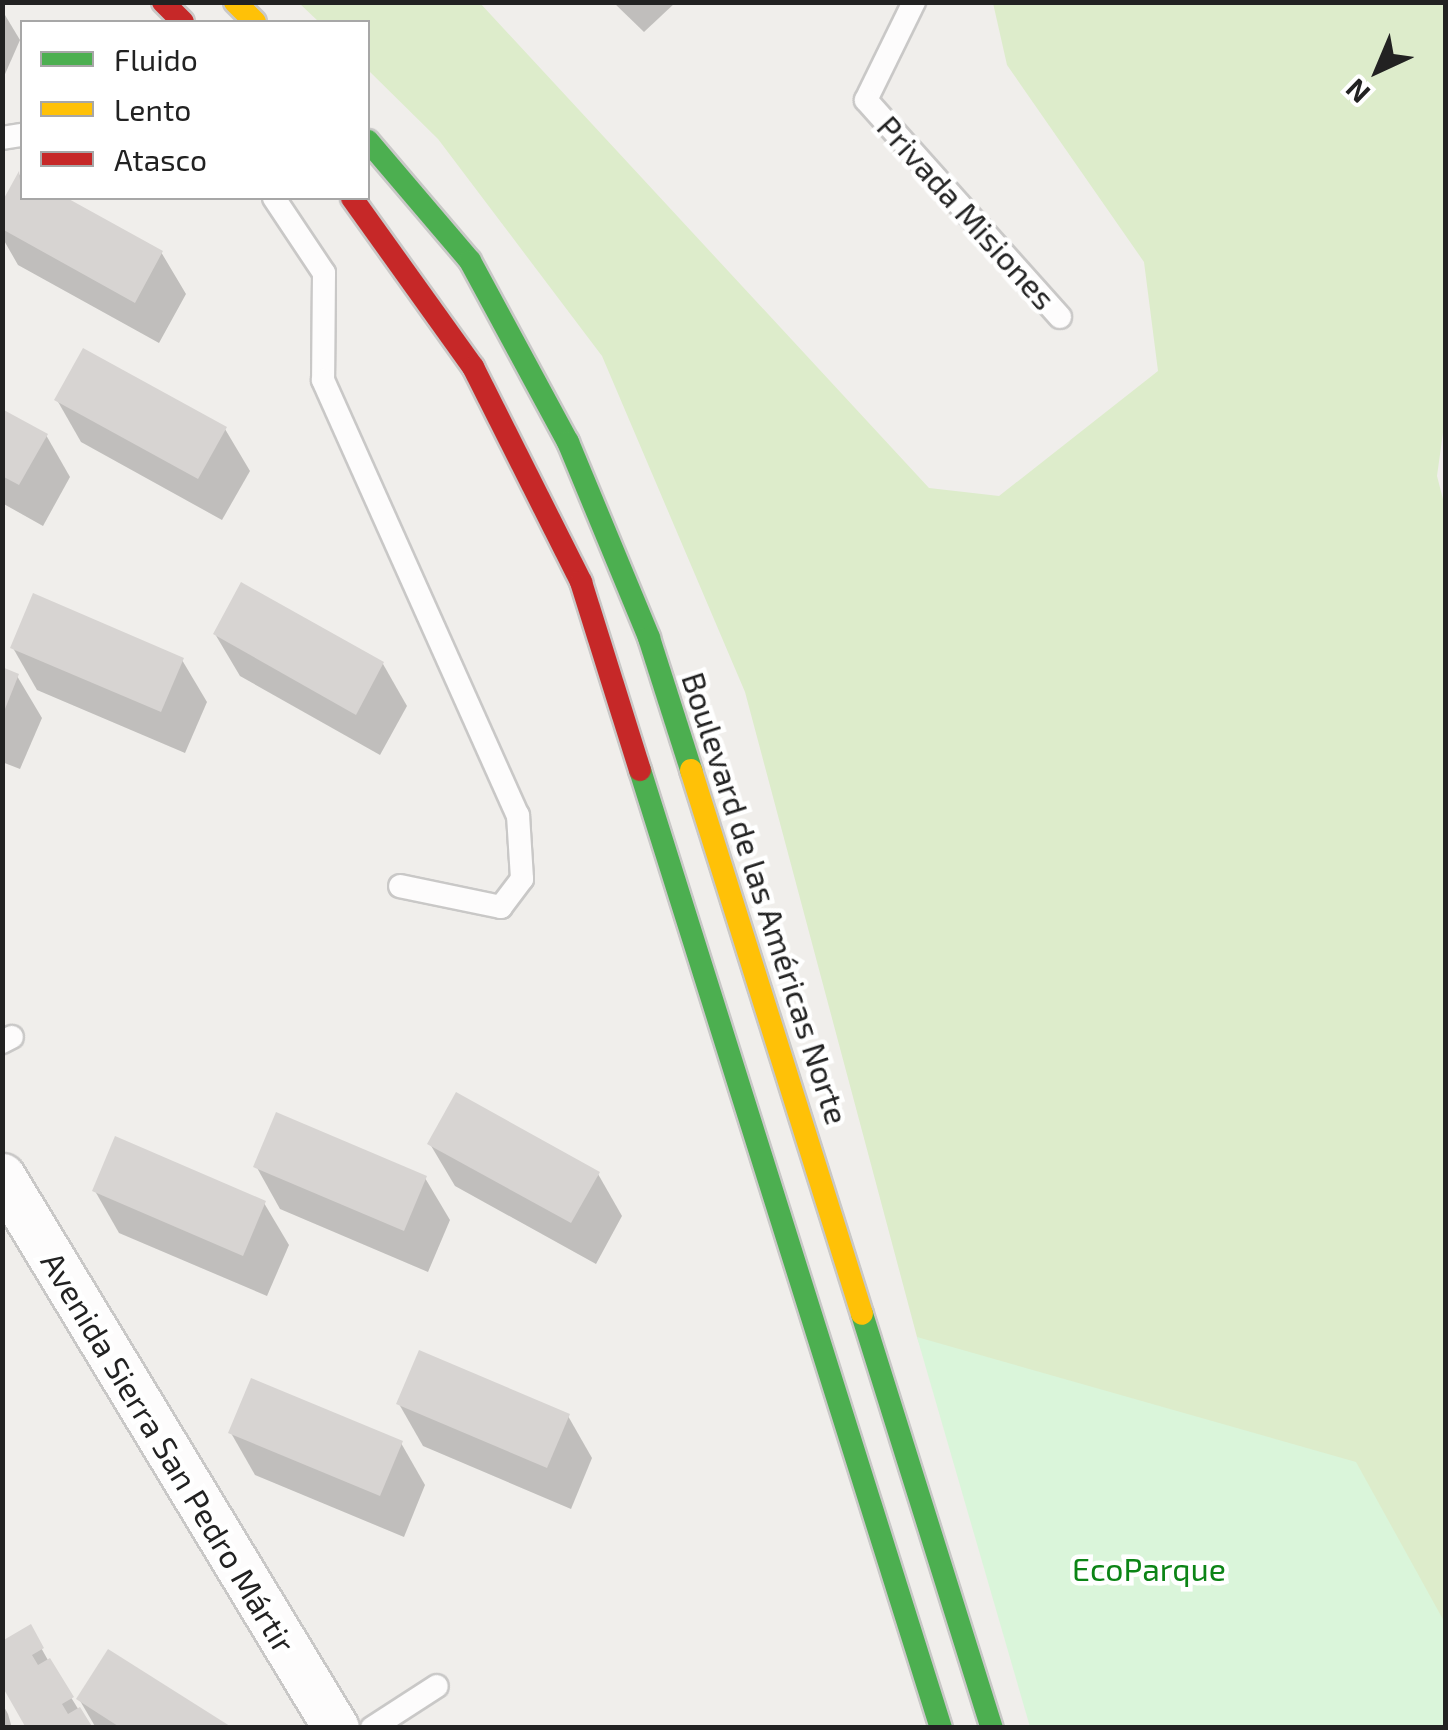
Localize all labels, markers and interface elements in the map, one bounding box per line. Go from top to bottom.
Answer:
legend [20,20,370,200]
north arrow [1328,20,1428,120]
text: Fluido [114,41,198,77]
text: N [1338,72,1376,111]
text: Lento [114,91,191,127]
street label: Privada Misiones [870,107,1064,317]
text: Atasco [114,141,207,177]
street label: Boulevard de las Américas Norte [675,667,857,1129]
street label: Avenida Sierra San Pedro Mártir [34,1245,304,1659]
park label: EcoParque [1072,1549,1226,1587]

